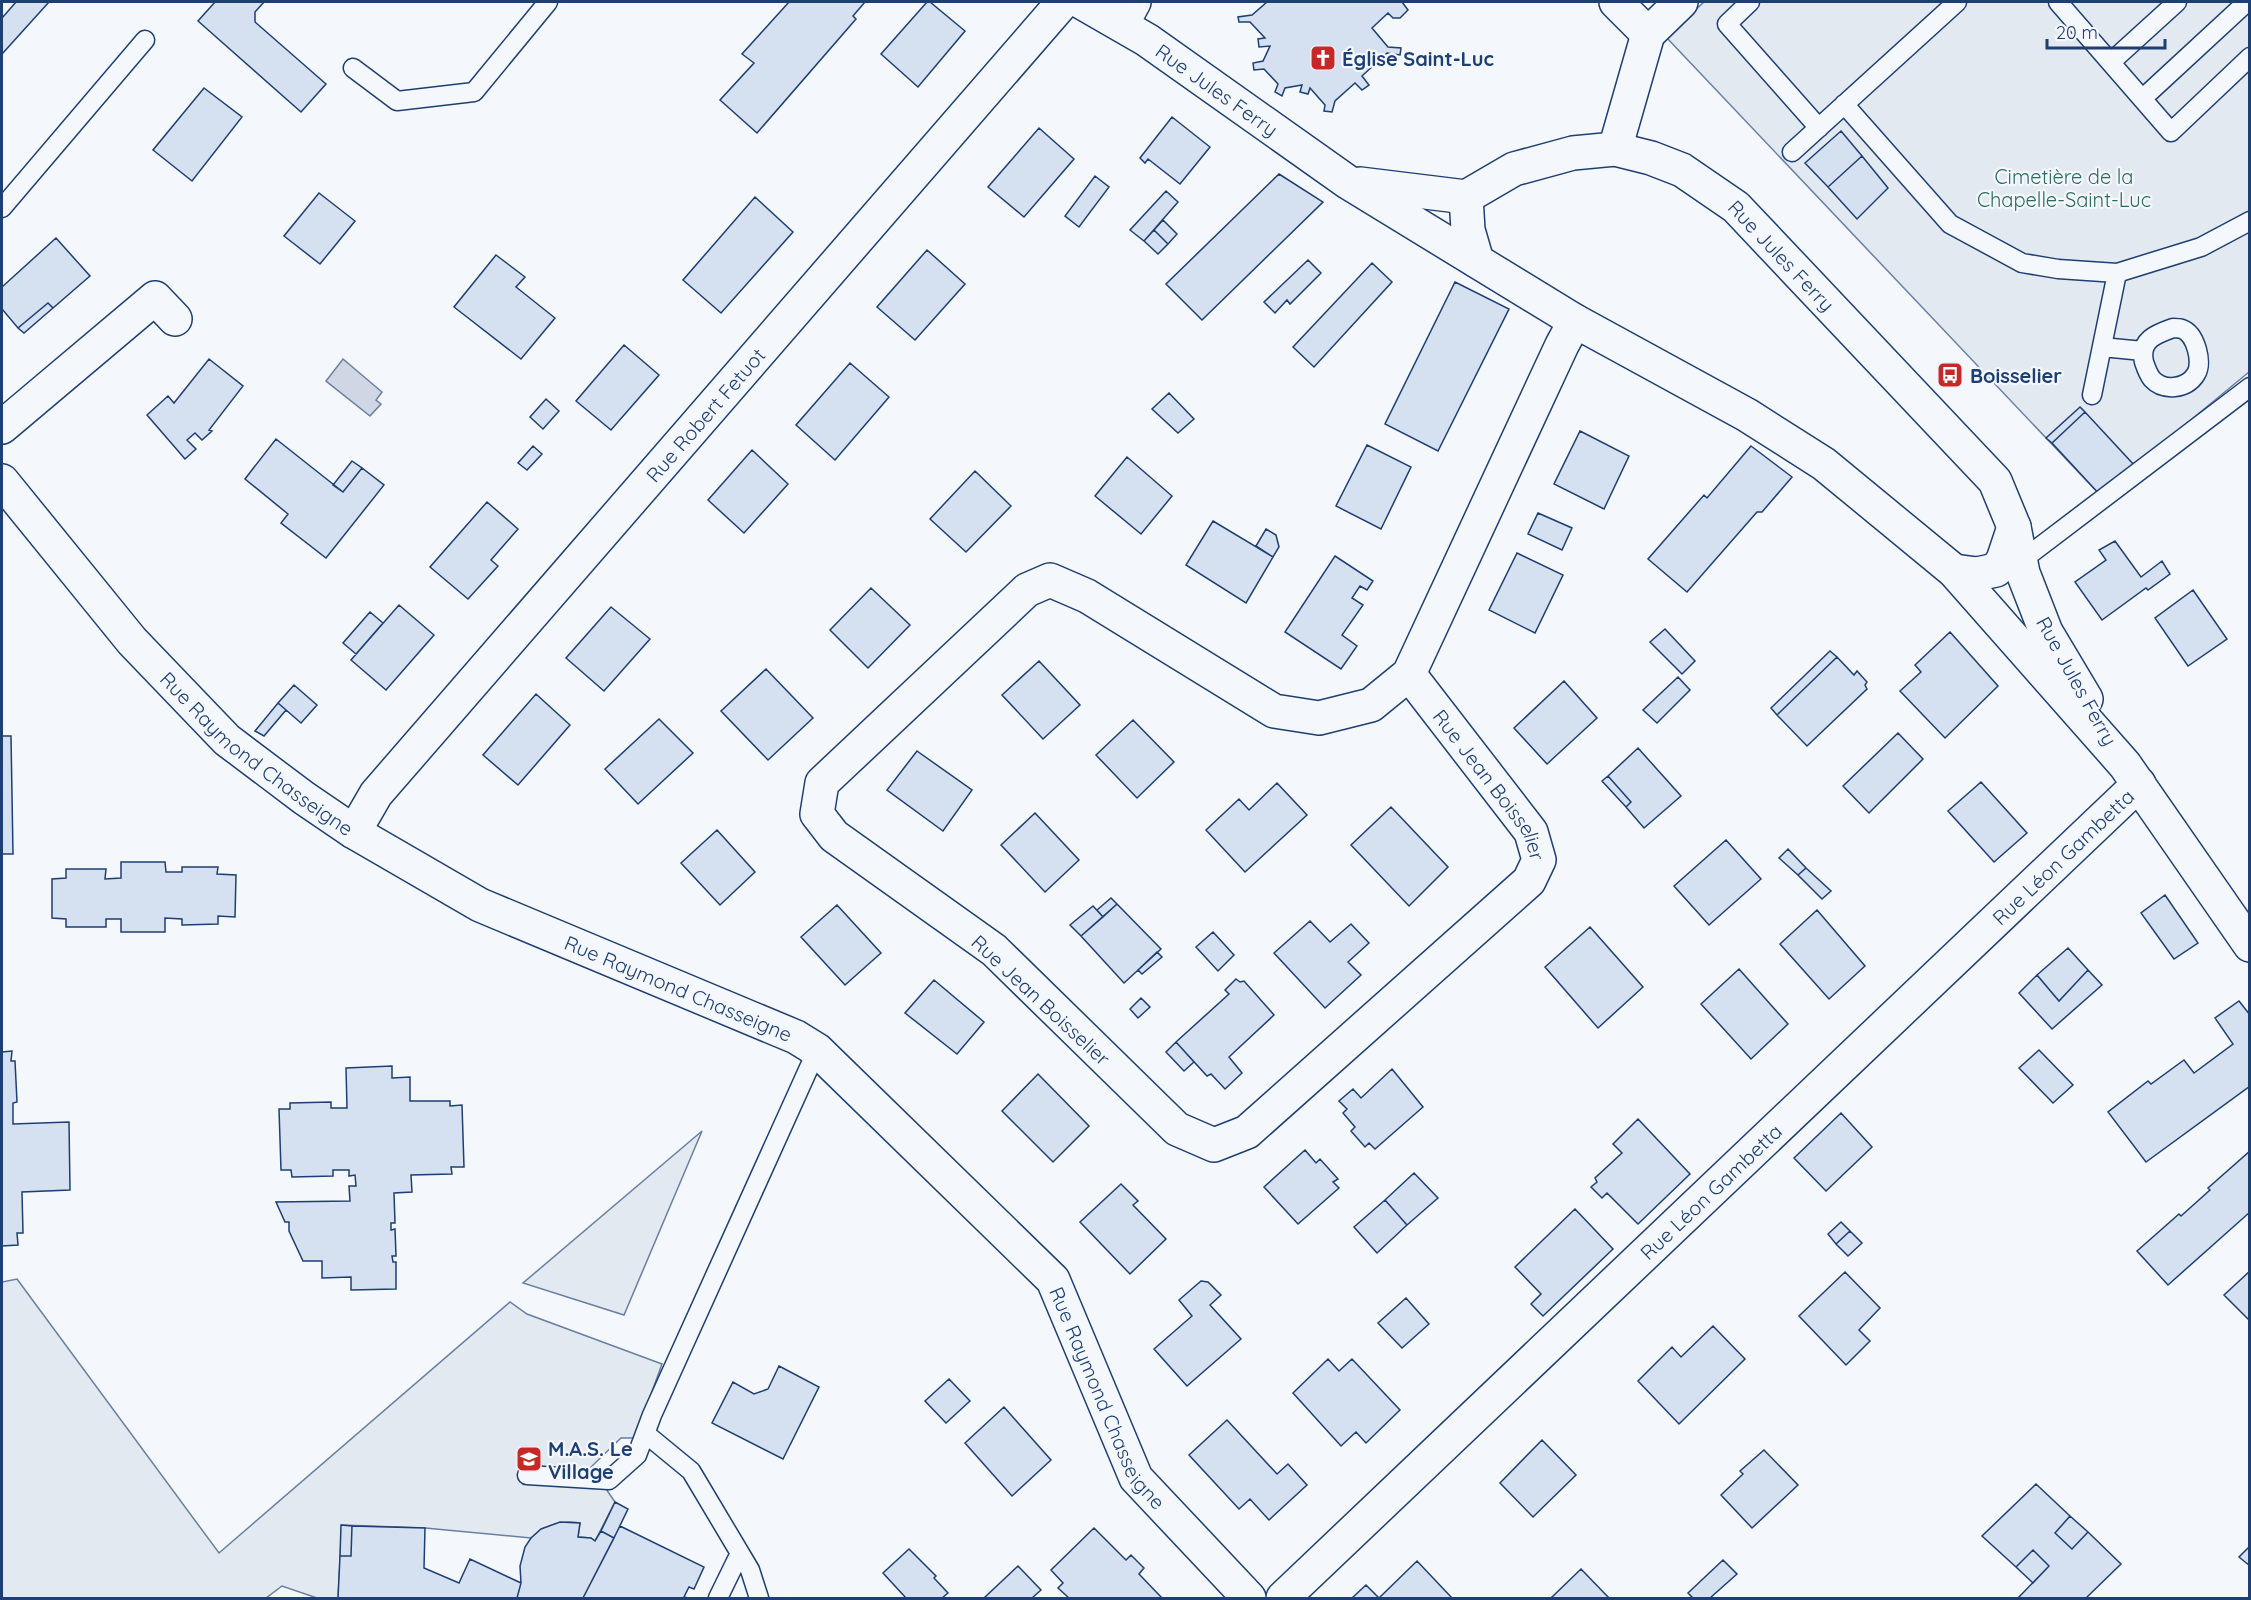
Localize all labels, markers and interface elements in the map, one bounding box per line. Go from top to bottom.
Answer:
scale bar [2047,12,2166,50]
text: 20 m [2056,21,2098,44]
street label: Rue Jules Ferry [1151,38,1283,141]
church icon: Église Saint-Luc [1308,43,1338,73]
place label: Église Saint-Luc [1342,46,1494,71]
park label: Cimetière de la Chapelle-Saint-Luc [1977,164,2151,212]
street label: Rue Jules Ferry [1723,194,1840,316]
street label: Rue Robert Fetuot [640,342,770,487]
bus stop icon: Boisselier [1935,360,1965,390]
place label: Boisselier [1970,363,2062,388]
street label: Rue Jules Ferry [2031,612,2123,750]
street label: Rue Raymond Chasseigne [155,666,358,841]
street label: Rue Jean Boisselier [1428,704,1551,863]
street label: Rue Léon Gambetta [1987,783,2139,930]
street label: Rue Raymond Chasseigne [561,929,796,1047]
street label: Rue Jean Boisselier [966,929,1116,1071]
street label: Rue Léon Gambetta [1634,1118,1787,1265]
street label: Rue Raymond Chasseigne [1045,1283,1171,1514]
place label: M.A.S. Le Village [548,1436,633,1484]
school or university icon: M.A.S. Le Village [514,1444,544,1474]

